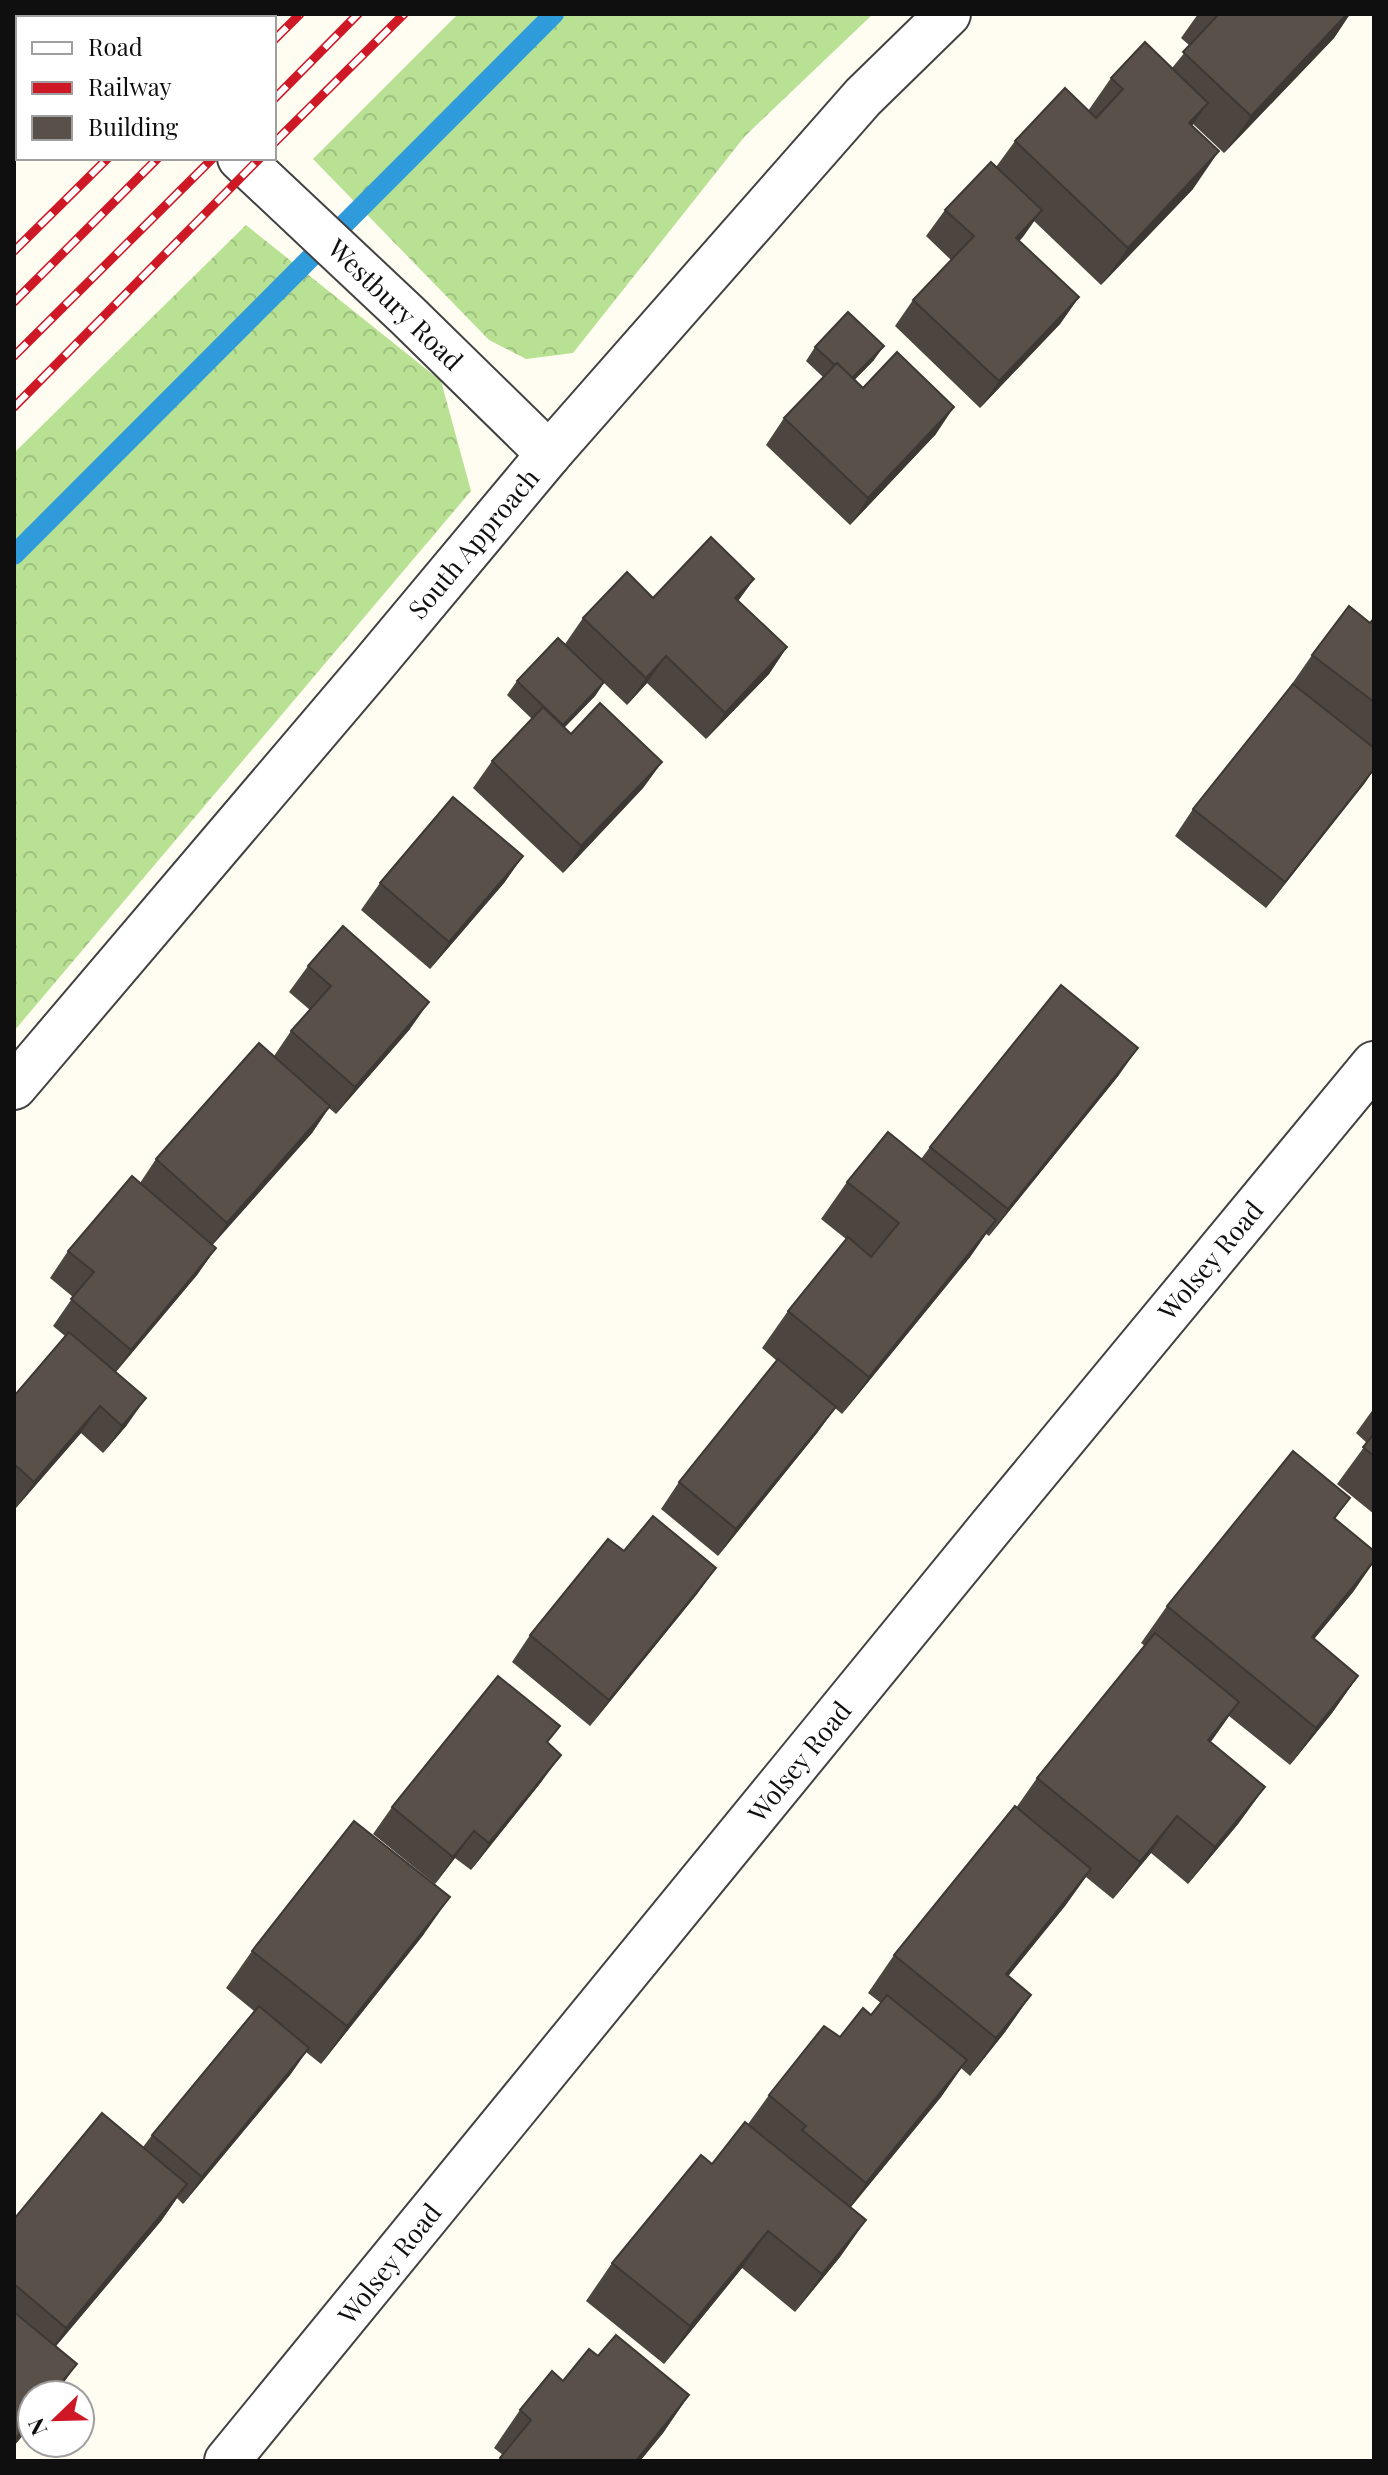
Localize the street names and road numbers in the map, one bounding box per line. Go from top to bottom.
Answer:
street label: Westbury Road [320,230,471,377]
street label: South Approach [400,460,546,626]
street label: Wolsey Road [1149,1193,1270,1328]
street label: Wolsey Road [739,1693,858,1829]
street label: Wolsey Road [329,2195,448,2331]

